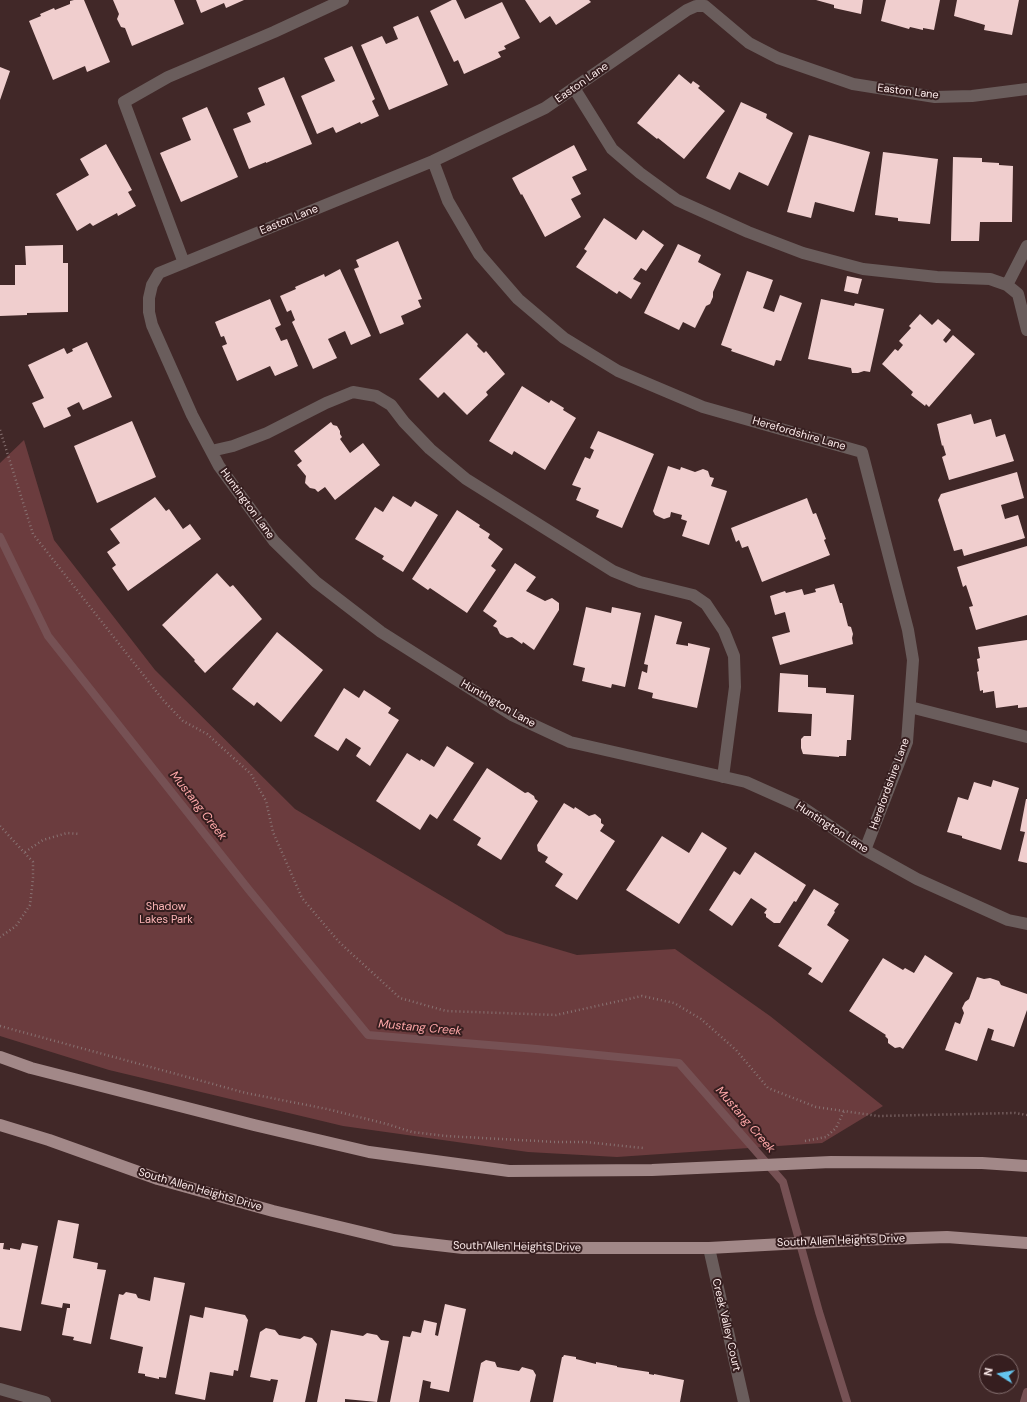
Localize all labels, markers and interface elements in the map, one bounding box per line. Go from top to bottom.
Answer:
street label: Easton Lane [553,60,611,106]
street label: Easton Lane [877,82,939,102]
street label: Easton Lane [258,202,320,238]
street label: Herefordshire Lane [751,414,847,454]
street label: Huntington Lane [217,466,277,542]
street label: Huntington Lane [458,677,538,731]
street label: Herefordshire Lane [867,736,913,832]
water label: Mustang Creek [167,769,229,843]
street label: Huntington Lane [793,800,871,856]
park label: Shadow Lakes Park [139,900,193,926]
water label: Mustang Creek [378,1017,462,1039]
water label: Mustang Creek [712,1084,778,1156]
street label: South Allen Heights Drive [137,1166,263,1214]
street label: South Allen Heights Drive [777,1232,905,1250]
street label: South Allen Heights Drive [453,1239,581,1255]
street label: Creek Valley Court [709,1277,743,1373]
north arrow [979,1354,1019,1394]
text: N [981,1367,996,1377]

